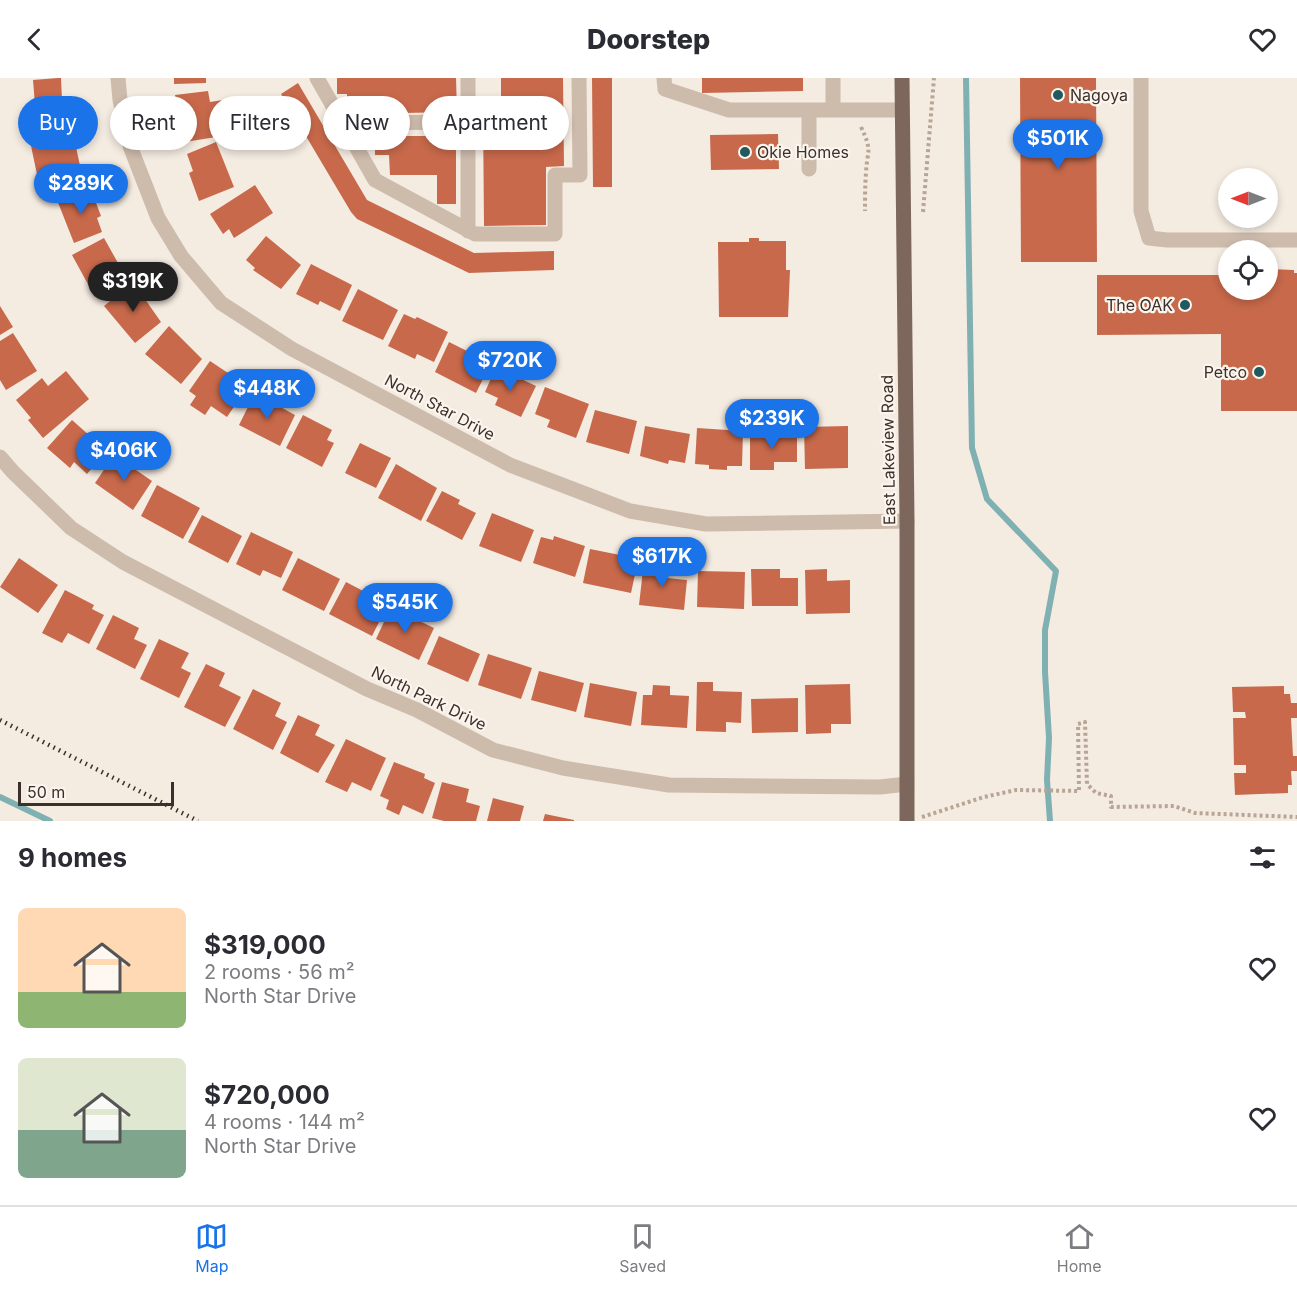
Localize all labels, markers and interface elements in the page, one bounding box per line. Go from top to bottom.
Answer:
icon: back [18,23,51,56]
text: Doorstep [587,23,710,56]
icon: heart [1246,23,1279,56]
place label: Nagoya [1070,85,1128,105]
marker: Nagoya [1051,88,1065,102]
chip: Buy [18,96,98,150]
chip: Rent [110,96,197,150]
chip: Filters [209,96,311,150]
chip: New [323,96,410,150]
chip: Apartment [422,96,569,150]
pin: $501K [1016,119,1100,170]
text: $501K [1027,126,1089,150]
place label: Okie Homes [757,142,849,162]
marker: Okie Homes [738,145,752,159]
pin: $289K [39,164,123,215]
north arrow [1218,168,1278,228]
map controls [1218,168,1278,300]
text: $289K [48,171,114,195]
button: locate [1218,240,1278,300]
pin: $319K [91,262,175,313]
text: $319K [102,269,164,293]
place label: The OAK [1106,295,1173,315]
marker: The OAK [1178,298,1192,312]
pin: $720K [468,341,552,392]
text: $720K [477,348,543,372]
place label: Petco [1204,362,1247,382]
marker: Petco [1252,365,1266,379]
pin: $448K [225,369,309,420]
street label: North Star Drive [381,370,499,444]
street label: East Lakeview Road [877,375,899,525]
text: $448K [233,376,301,400]
pin: $239K [730,399,814,450]
text: $239K [739,406,805,430]
pin: $406K [82,431,166,482]
text: $406K [90,438,158,462]
pin: $617K [620,537,704,588]
text: $617K [632,544,692,568]
pin: $545K [363,583,447,634]
text: $545K [372,590,438,614]
street label: North Park Drive [368,661,490,735]
scale bar [18,779,174,806]
text: 50 m [27,782,65,802]
icon: filters [1246,841,1279,874]
text: 9 homes [18,842,127,873]
text: $319,000 [204,929,326,960]
icon: home [66,932,138,1004]
icon: heart [1246,952,1279,985]
text: 2 rooms · 56 m² [204,960,355,984]
text: North Star Drive [204,984,356,1008]
text: $720,000 [204,1079,330,1110]
icon: home [66,1082,138,1154]
icon: heart [1246,1102,1279,1135]
text: 4 rooms · 144 m² [204,1110,365,1134]
text: North Star Drive [204,1134,356,1158]
tab: Map [195,1220,229,1276]
tab: Saved [619,1220,666,1276]
tab: Home [1057,1220,1102,1276]

